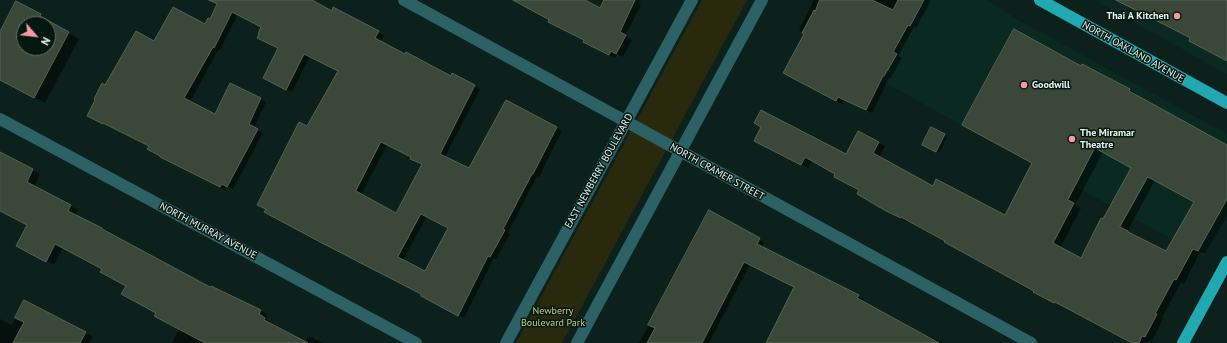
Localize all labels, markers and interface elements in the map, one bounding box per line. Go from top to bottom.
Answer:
place label: Thai A Kitchen [1106,10,1169,22]
marker: Thai A Kitchen [1172,11,1182,21]
north arrow [16,16,56,56]
street label: NORTH OAKLAND AVENUE [1080,19,1186,85]
text: N [38,35,54,48]
place label: Goodwill [1032,79,1070,91]
marker: Goodwill [1019,80,1029,90]
street label: EAST NEWBERRY BOULEVARD [562,112,636,230]
place label: The Miramar Theatre [1080,127,1134,150]
marker: The Miramar Theatre [1067,134,1077,144]
street label: NORTH CRAMER STREET [668,141,766,203]
street label: NORTH MURRAY AVENUE [157,200,259,262]
park label: Newberry Boulevard Park [521,305,585,328]

